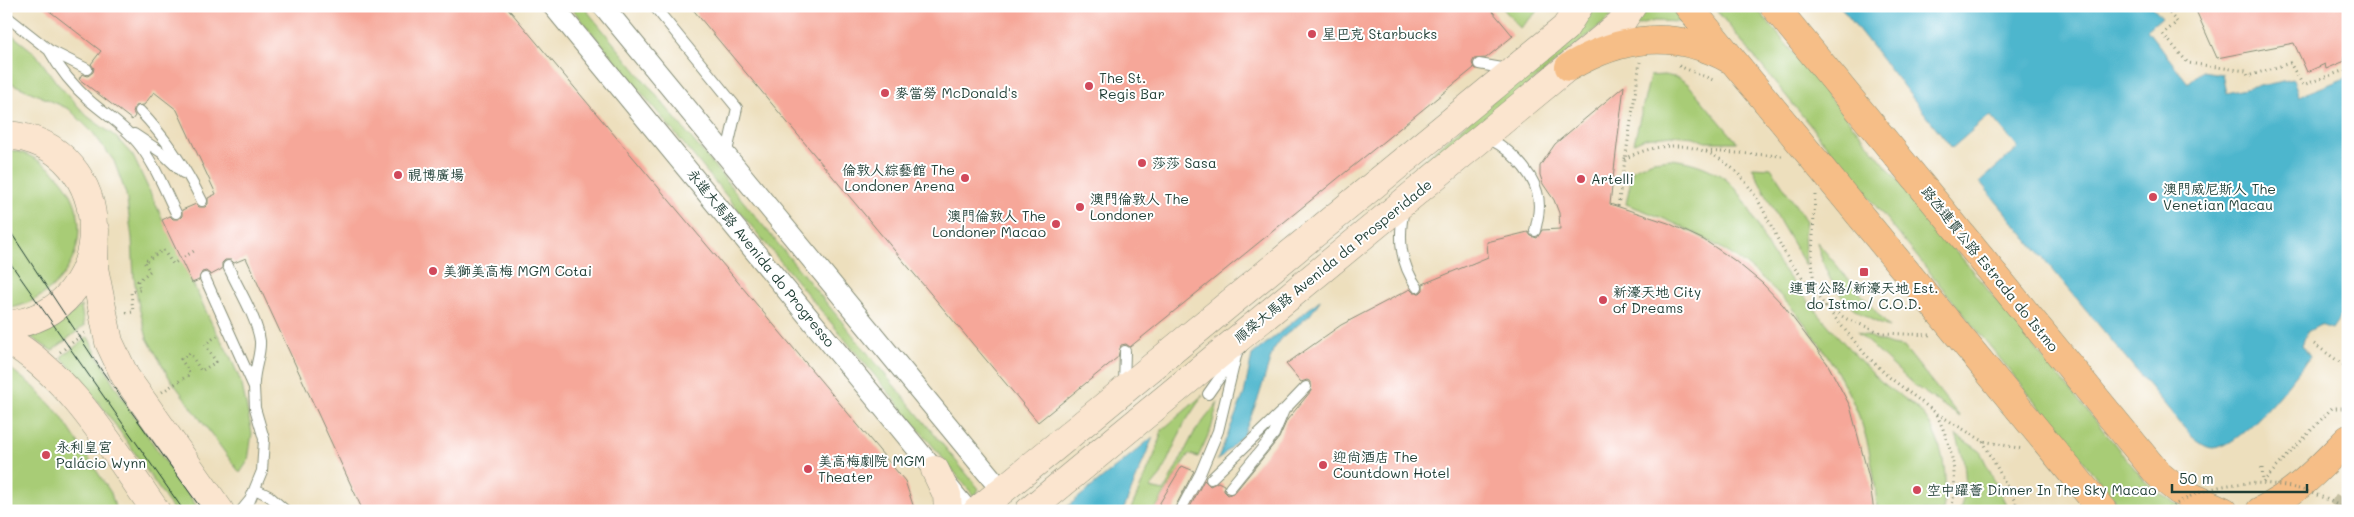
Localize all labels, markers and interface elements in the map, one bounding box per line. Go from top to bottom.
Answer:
place label: 星巴克 Starbucks [1322,24,1437,43]
marker: 星巴克 Starbucks [1306,28,1318,40]
place label: The St. Regis Bar [1099,68,1165,103]
marker: The St. Regis Bar [1083,80,1095,92]
place label: 麥當勞 McDonald's [895,83,1018,102]
marker: 麥當勞 McDonald's [879,87,891,99]
place label: 莎莎 Sasa [1152,153,1217,172]
marker: 莎莎 Sasa [1136,157,1148,169]
place label: 倫敦人綜藝館 The Londoner Arena [842,160,955,195]
place label: 視博廣場 [408,165,464,184]
street label: 永進大馬路 Avenida do Progresso [683,165,839,351]
marker: 視博廣場 [392,169,404,181]
place label: Artelli [1591,169,1634,188]
marker: 倫敦人綜藝館 The Londoner Arena [959,172,971,184]
marker: Artelli [1575,173,1587,185]
street label: 順榮大馬路 Avenida da Prosperidade [1230,175,1436,346]
place label: 澳門威尼斯人 The Venetian Macau [2163,179,2276,214]
street label: 路氹連貫公路 Estrada do Istmo [1918,182,2063,355]
place label: 澳門倫敦人 The Londoner [1090,189,1189,224]
marker: 澳門威尼斯人 The Venetian Macau [2147,191,2159,203]
marker: 澳門倫敦人 The Londoner [1074,201,1086,213]
place label: 澳門倫敦人 The Londoner Macao [932,206,1046,241]
marker: 澳門倫敦人 The Londoner Macao [1050,218,1062,230]
place label: 美獅美高梅 MGM Cotai [443,261,592,280]
marker: 美獅美高梅 MGM Cotai [427,265,439,277]
marker: 連貫公路/新濠天地 Est. do Istmo/ C.O.D. [1858,266,1870,278]
place label: 連貫公路/新濠天地 Est. do Istmo/ C.O.D. [1790,278,1938,313]
place label: 新濠天地 City of Dreams [1613,282,1701,317]
marker: 新濠天地 City of Dreams [1597,294,1609,306]
place label: 永利皇宮 Palácio Wynn [56,437,146,472]
place label: 迎尚酒店 The Countdown Hotel [1333,447,1450,482]
marker: 永利皇宮 Palácio Wynn [40,449,52,461]
place label: 美高梅劇院 MGM Theater [818,451,925,486]
marker: 迎尚酒店 The Countdown Hotel [1317,459,1329,471]
scale bar [2172,462,2306,494]
marker: 美高梅劇院 MGM Theater [802,463,814,475]
text: 50 m [2179,468,2214,488]
place label: 空中躍薈 Dinner In The Sky Macao [1927,480,2157,499]
marker: 空中躍薈 Dinner In The Sky Macao [1911,484,1923,496]

